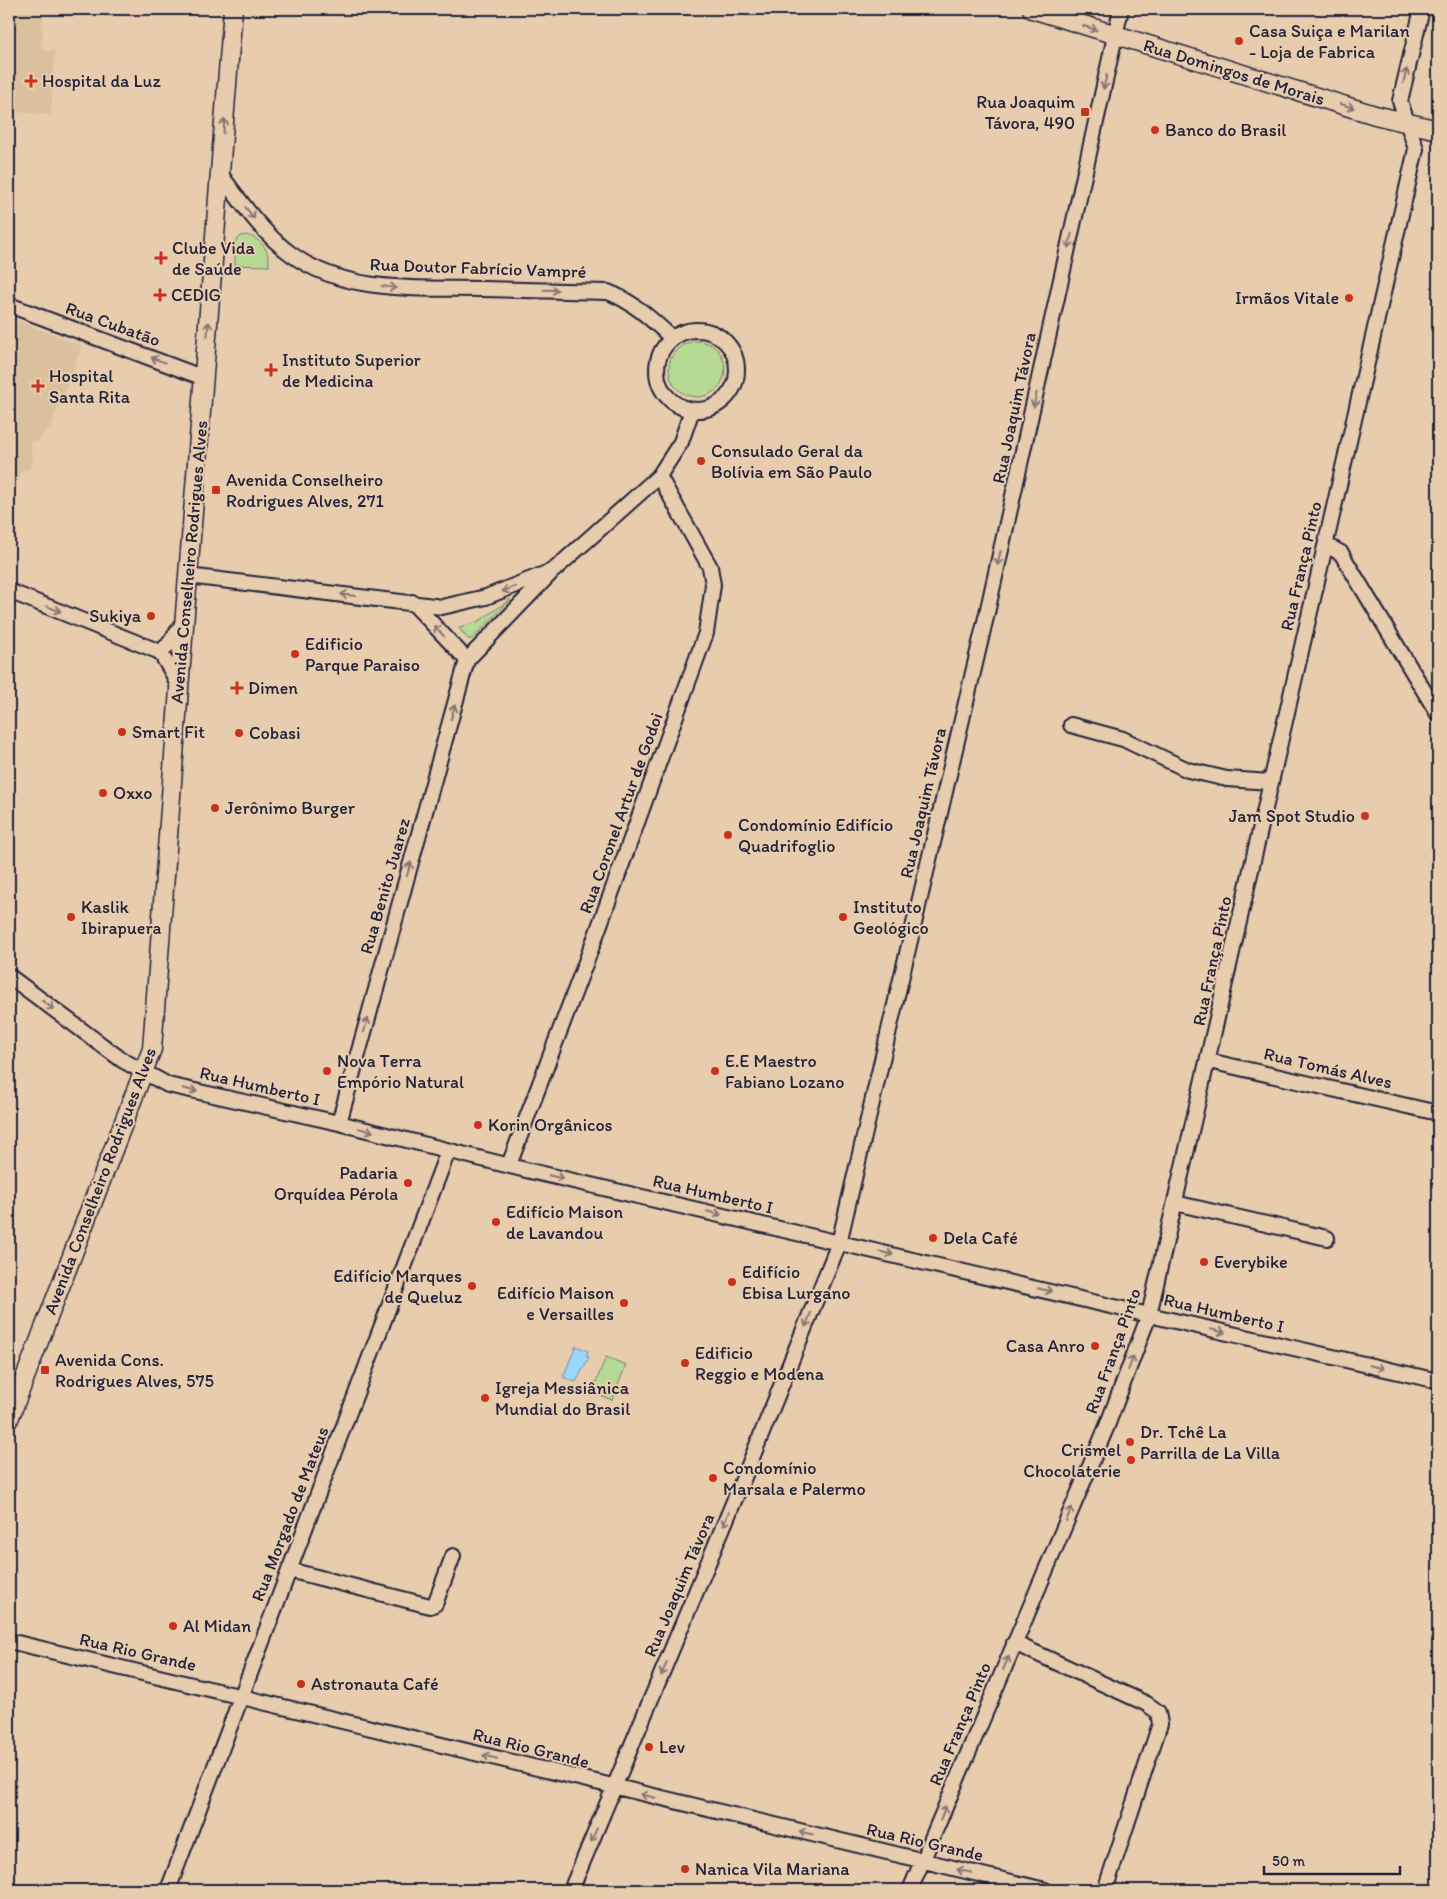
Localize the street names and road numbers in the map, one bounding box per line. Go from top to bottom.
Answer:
street label: Rua Domingos de Morais [1141,34,1327,110]
street label: Rua Doutor Fabrício Vampré [369,253,587,283]
street label: Rua Cubatão [63,297,163,351]
street label: Rua Joaquim Távora [987,330,1041,486]
street label: Avenida Conselheiro Rodrigues Alves [166,420,212,704]
street label: Rua França Pinto [1275,499,1327,633]
street label: Rua Coronel Artur de Godoi [574,710,668,916]
street label: Rua Joaquim Távora [895,725,951,880]
street label: Rua Benito Juarez [355,815,415,957]
street label: Rua França Pinto [1188,894,1236,1028]
street label: Rua Tomás Alves [1262,1043,1394,1093]
street label: Avenida Conselheiro Rodrigues Alves [39,1044,161,1318]
street label: Rua Humberto I [198,1061,322,1111]
street label: Rua Humberto I [651,1169,775,1219]
street label: Rua França Pinto [1080,1285,1146,1417]
street label: Rua Humberto I [1162,1288,1286,1338]
street label: Rua Morgado de Mateus [246,1423,334,1605]
street label: Rua Joaquim Távora [639,1510,719,1660]
street label: Rua Rio Grande [77,1628,199,1676]
street label: Rua França Pinto [924,1659,996,1789]
street label: Rua Rio Grande [471,1723,591,1773]
street label: Rua Rio Grande [864,1818,986,1866]

